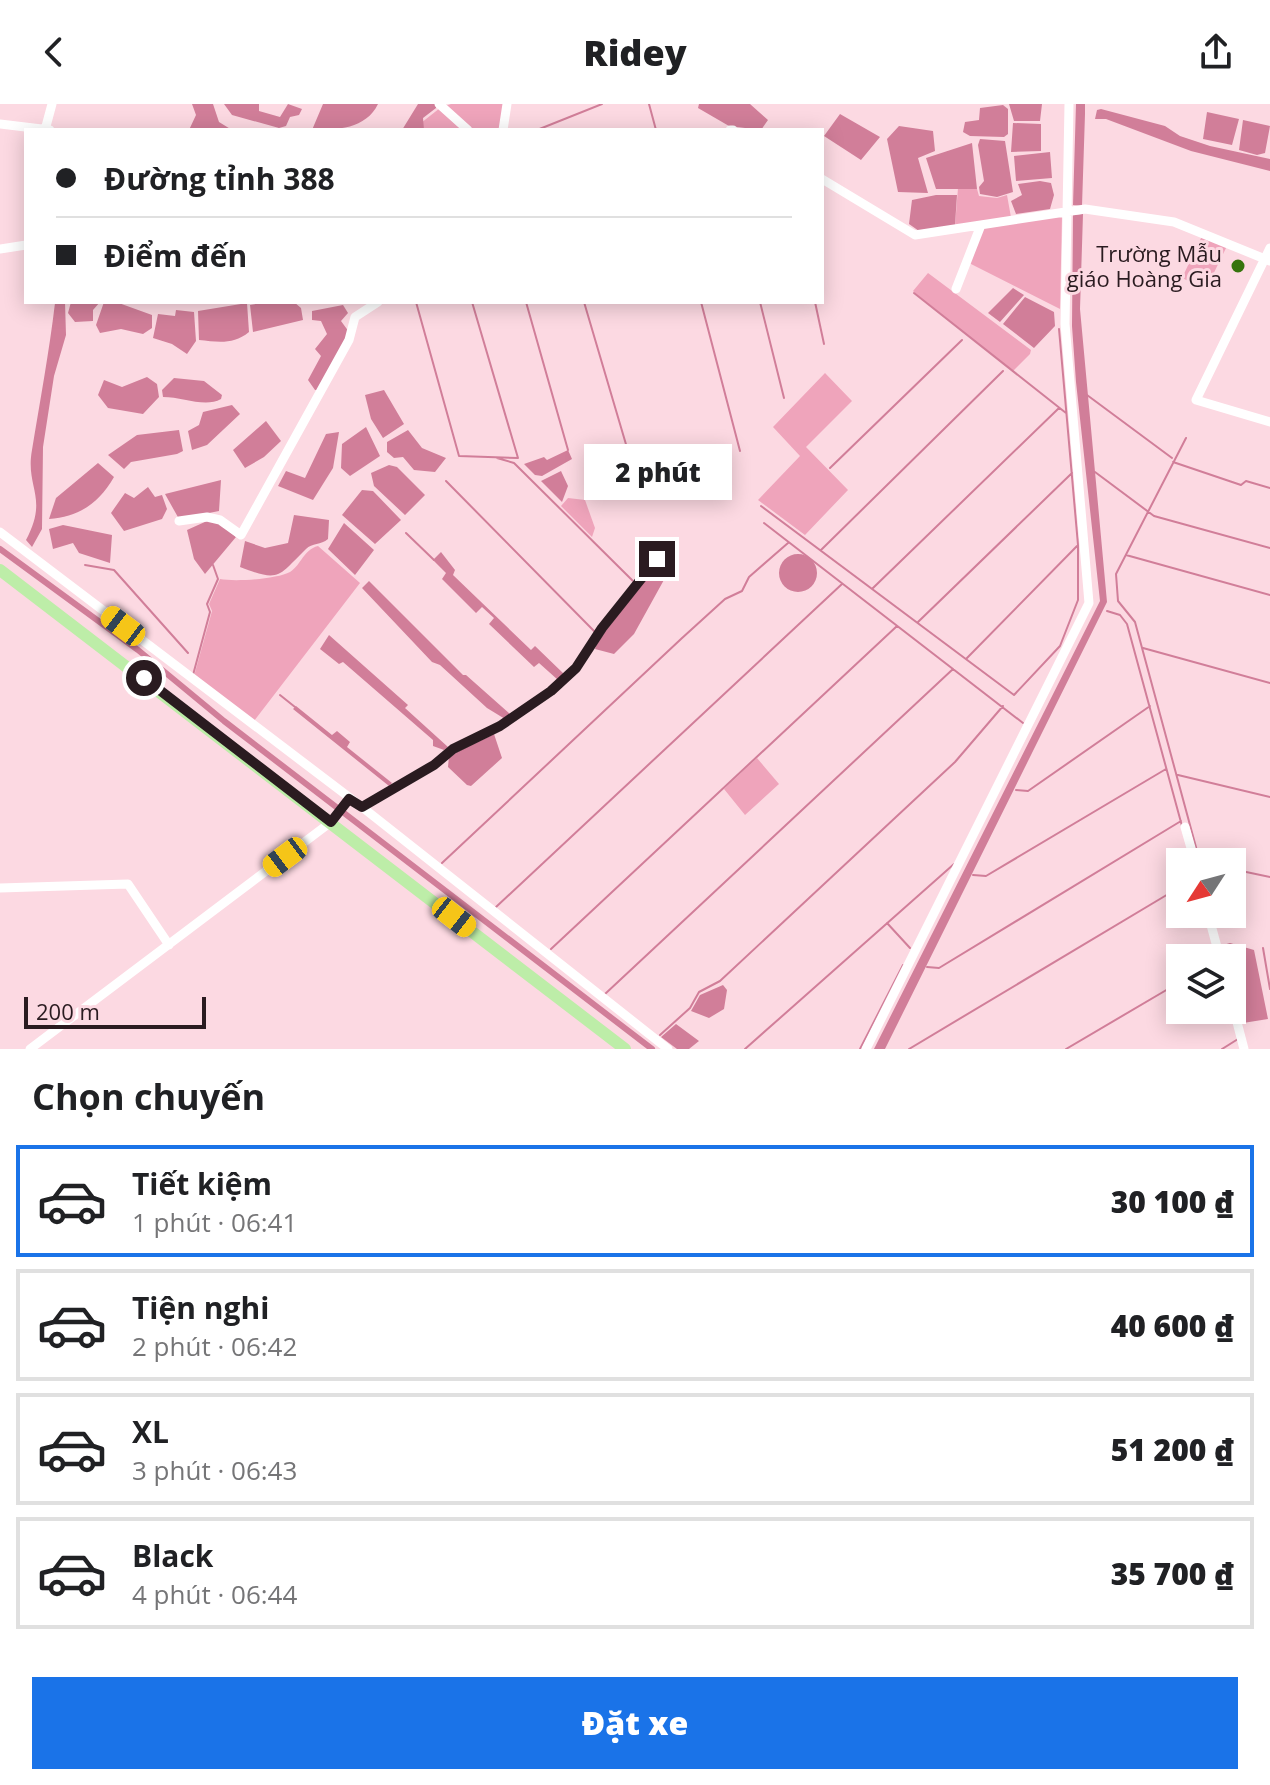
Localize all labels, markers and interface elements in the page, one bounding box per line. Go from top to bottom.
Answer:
text: Ridey [583,28,687,77]
icon: back [32,30,76,74]
icon: share [1194,30,1238,74]
text: Đường tỉnh 388 [104,158,335,199]
text: Điểm đến [104,235,247,276]
place label: Trường Mẫu giáo Hoàng Gia [1067,238,1222,293]
marker: Trường Mẫu giáo Hoàng Gia [1229,257,1247,275]
callout: 2 phút [583,443,731,499]
text: 2 phút [615,454,701,490]
route end [639,541,675,577]
car [97,602,149,650]
route start [126,660,162,696]
car [259,833,311,881]
north arrow [1166,848,1246,928]
map controls [1166,848,1246,1024]
car [428,893,480,941]
button: layers [1166,944,1246,1024]
scale bar [24,993,206,1029]
text: 200 m [36,996,100,1026]
text: Chọn chuyến [32,1072,265,1121]
text: Tiết kiệm [132,1163,272,1204]
icon: car [36,1165,108,1237]
text: 30 100 ₫ [1111,1181,1234,1222]
text: 1 phút · 06:41 [132,1204,297,1240]
text: Tiện nghi [132,1287,269,1328]
icon: car [36,1289,108,1361]
text: 40 600 ₫ [1111,1305,1234,1346]
text: 2 phút · 06:42 [132,1328,297,1364]
text: XL [132,1411,169,1452]
icon: car [36,1413,108,1485]
text: 51 200 ₫ [1111,1429,1234,1470]
text: 3 phút · 06:43 [132,1452,297,1488]
text: Black [132,1535,213,1576]
icon: car [36,1537,108,1609]
text: 35 700 ₫ [1111,1553,1234,1594]
text: 4 phút · 06:44 [132,1576,297,1612]
button: Đặt xe [32,1677,1238,1769]

